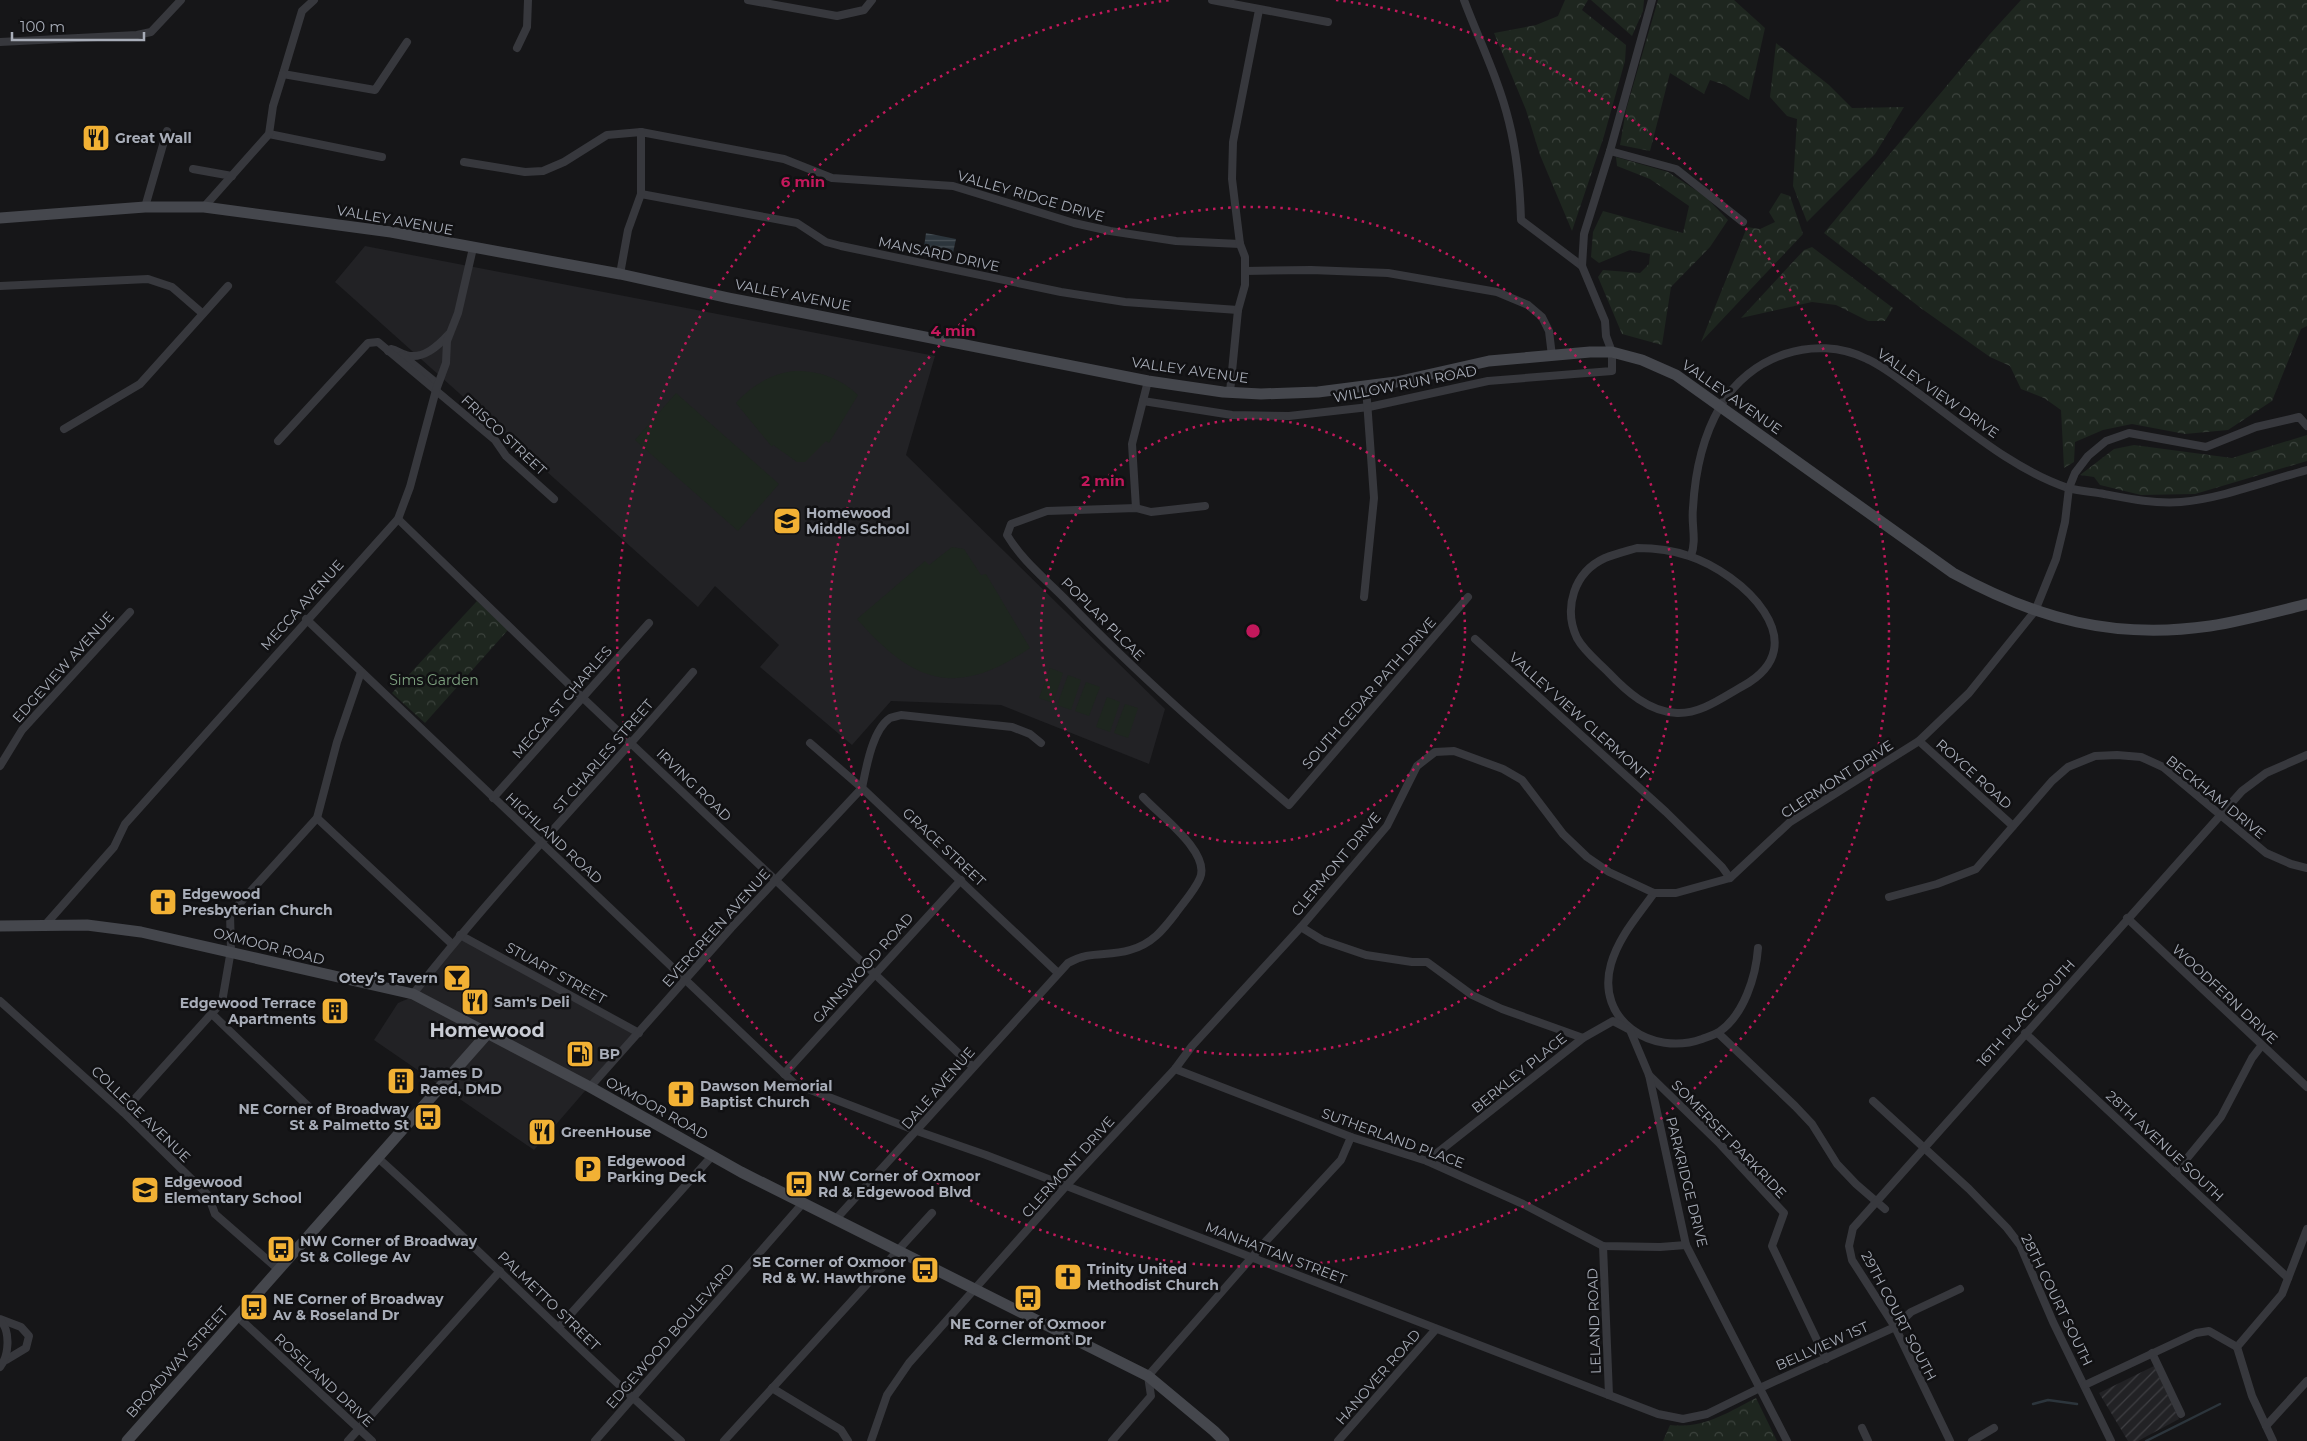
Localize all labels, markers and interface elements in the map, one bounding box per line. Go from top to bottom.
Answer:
scale bar [12,10,145,42]
text: 100 m [20,17,65,36]
restaurant icon: Great Wall [81,123,111,153]
place label: Great Wall [115,129,192,147]
street label: VALLEY RIDGE DRIVE [955,166,1107,226]
text: 6 min [781,172,825,191]
street label: VALLEY AVENUE [335,201,455,239]
street label: MANSARD DRIVE [877,232,1001,276]
street label: VALLEY AVENUE [733,275,853,315]
text: 4 min [930,321,976,340]
street label: VALLEY VIEW DRIVE [1874,344,2002,442]
street label: VALLEY AVENUE [1130,353,1250,387]
street label: VALLEY AVENUE [1679,356,1785,438]
street label: WILLOW RUN ROAD [1332,361,1478,407]
street label: FRISCO STREET [458,391,550,479]
text: 2 min [1081,471,1125,490]
place label: Homewood Middle School [806,504,909,538]
school or university icon: Homewood Middle School [772,506,802,536]
street label: MECCA AVENUE [257,556,347,654]
street label: POPLAR PLCAE [1057,573,1149,665]
street label: EDGEVIEW AVENUE [8,608,118,726]
street label: SOUTH CEDAR PATH DRIVE [1298,613,1440,773]
centre of rings [1244,622,1262,640]
street label: MECCA ST CHARLES [508,642,616,762]
street label: VALLEY VIEW CLERMONT [1505,648,1653,784]
park label: Sims Garden [389,671,479,689]
street label: ST CHARLES STREET [549,695,657,817]
street label: ROYCE ROAD [1932,735,2016,813]
street label: CLERMONT DRIVE [1777,736,1897,822]
street label: IRVING ROAD [653,745,735,825]
street label: BECKHAM DRIVE [2163,751,2269,843]
street label: HIGHLAND ROAD [502,788,606,888]
street label: GRACE STREET [899,804,989,890]
street label: CLERMONT DRIVE [1287,808,1385,920]
street label: EVERGREEN AVENUE [658,865,774,991]
place label: Edgewood Presbyterian Church [182,885,333,919]
church icon: Edgewood Presbyterian Church [148,887,178,917]
street label: GAINSWOOD ROAD [809,909,917,1027]
street label: OXMOOR ROAD [211,923,327,969]
street label: STUART STREET [503,938,609,1008]
street label: WOODFERN DRIVE [2168,940,2282,1048]
street label: 16TH PLACE SOUTH [1973,956,2079,1070]
bar icon: Otey’s Tavern [442,963,472,993]
place label: Otey’s Tavern [339,969,438,987]
restaurant icon: Sam's Deli [460,987,490,1017]
place label: Sam's Deli [494,993,570,1011]
place label: Edgewood Terrace Apartments [180,994,317,1028]
building icon: Edgewood Terrace Apartments [320,996,350,1026]
district label: Homewood [429,1019,545,1042]
street label: BERKLEY PLACE [1468,1029,1570,1117]
fuel station icon: BP [565,1039,595,1069]
street label: DALE AVENUE [897,1043,979,1133]
place label: BP [599,1045,620,1063]
street label: COLLEGE AVENUE [88,1062,194,1166]
place label: James D Reed, DMD [419,1064,502,1098]
building icon: James D Reed, DMD [386,1066,416,1096]
street label: OXMOOR ROAD [603,1072,711,1144]
street label: SOMERSET PARKRIDE [1668,1076,1790,1202]
place label: Dawson Memorial Baptist Church [700,1077,832,1111]
church icon: Dawson Memorial Baptist Church [666,1079,696,1109]
street label: 28TH AVENUE SOUTH [2102,1087,2228,1205]
place label: NE Corner of Broadway St & Palmetto St [238,1100,410,1134]
bus stop icon: NE Corner of Broadway St & Palmetto St [413,1102,443,1132]
street label: SUTHERLAND PLACE [1319,1104,1467,1172]
street label: CLERMONT DRIVE [1018,1112,1118,1222]
street label: PARKRIDGE DRIVE [1662,1115,1712,1249]
restaurant icon: GreenHouse [527,1117,557,1147]
place label: GreenHouse [561,1123,652,1141]
place label: Edgewood Parking Deck [607,1152,707,1186]
parking icon: Edgewood Parking Deck [573,1154,603,1184]
place label: NW Corner of Oxmoor Rd & Edgewood Blvd [818,1167,981,1201]
bus stop icon: NW Corner of Oxmoor Rd & Edgewood Blvd [784,1169,814,1199]
place label: Edgewood Elementary School [164,1173,302,1207]
school or university icon: Edgewood Elementary School [130,1175,160,1205]
street label: MANHATTAN STREET [1203,1218,1349,1288]
street label: 28TH COURT SOUTH [2017,1231,2097,1369]
place label: NW Corner of Broadway St & College Av [300,1232,478,1266]
bus stop icon: NW Corner of Broadway St & College Av [266,1234,296,1264]
street label: PALMETTO STREET [494,1248,604,1354]
street label: 29TH COURT SOUTH [1857,1248,1941,1384]
place label: SE Corner of Oxmoor Rd & W. Hawthrone [753,1253,906,1287]
bus stop icon: SE Corner of Oxmoor Rd & W. Hawthrone [910,1255,940,1285]
street label: EDGEWOOD BOULEVARD [602,1260,738,1412]
place label: Trinity United Methodist Church [1087,1260,1219,1294]
church icon: Trinity United Methodist Church [1053,1262,1083,1292]
street label: LELAND ROAD [1583,1268,1605,1374]
bus stop icon: NE Corner of Oxmoor Rd & Clermont Dr [1013,1283,1043,1313]
place label: NE Corner of Broadway Av & Roseland Dr [272,1290,444,1324]
bus stop icon: NE Corner of Broadway Av & Roseland Dr [239,1292,269,1322]
street label: BROADWAY STREET [122,1302,232,1422]
place label: NE Corner of Oxmoor Rd & Clermont Dr [950,1315,1106,1349]
street label: BELLVIEW 1ST [1773,1318,1871,1374]
street label: HANOVER ROAD [1332,1326,1424,1428]
street label: ROSELAND DRIVE [271,1329,377,1431]

